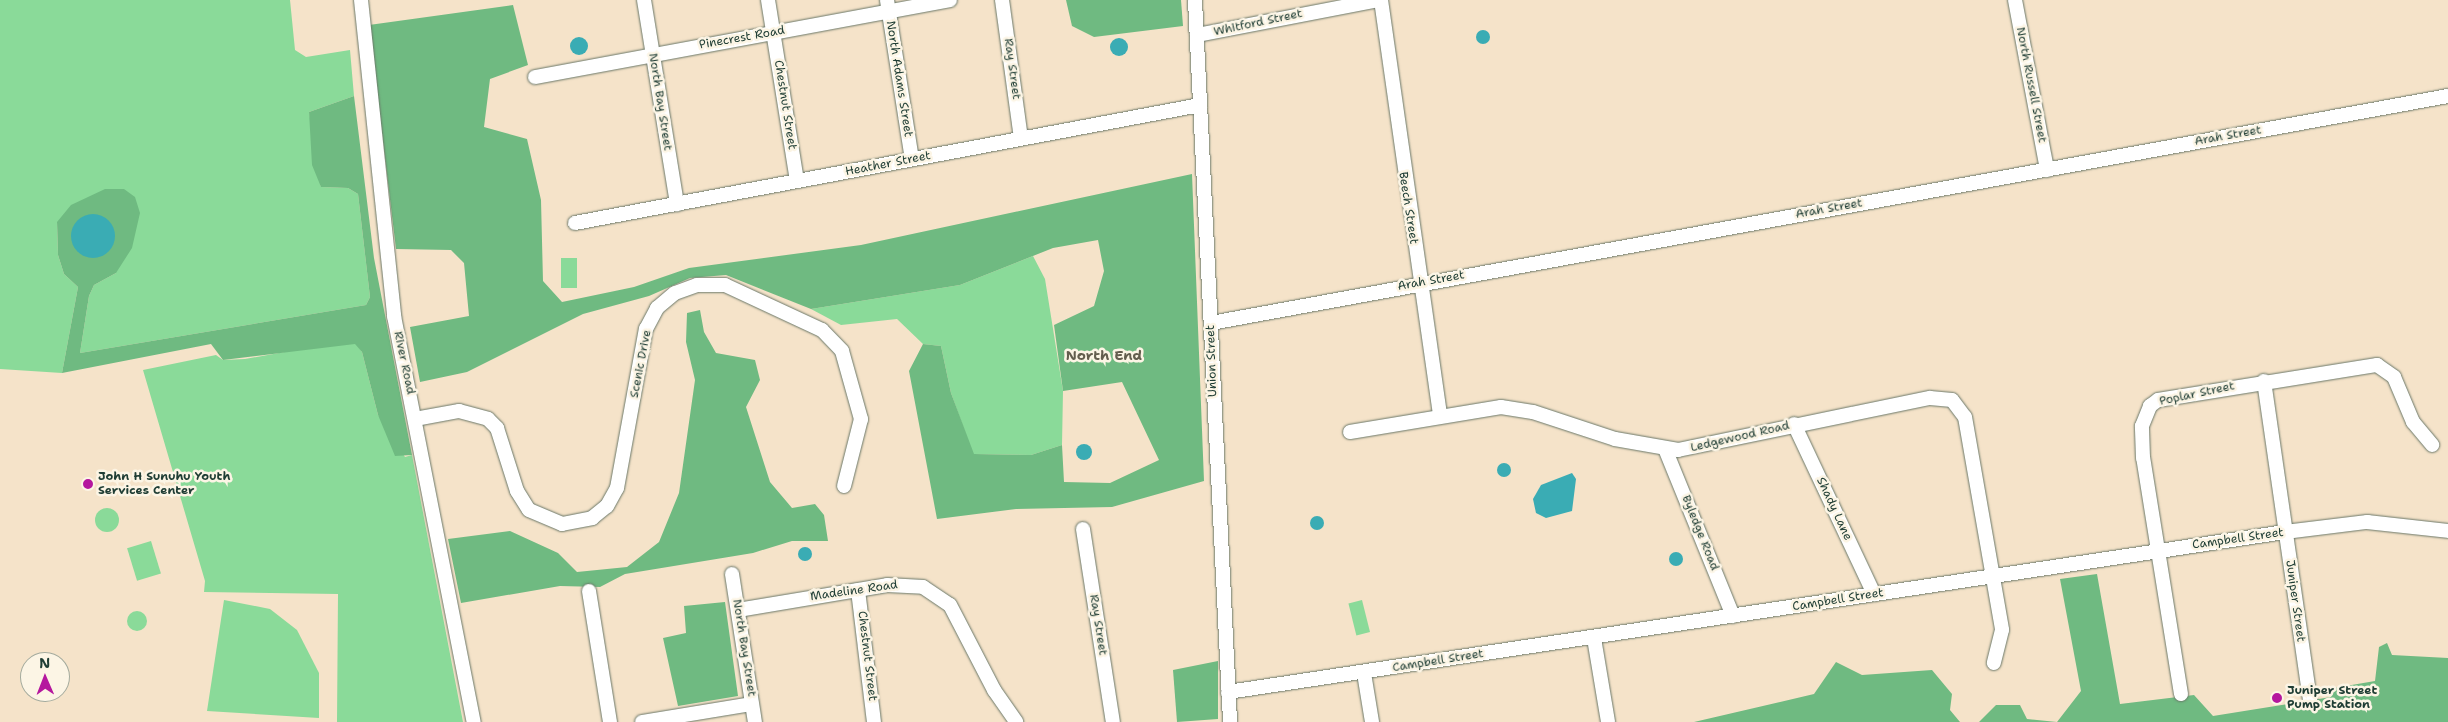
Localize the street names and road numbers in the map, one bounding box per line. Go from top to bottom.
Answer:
street label: Whitford Street [1212,7,1304,39]
street label: North Adams Street [883,20,915,138]
street label: Pinecrest Road [698,23,786,53]
street label: North Russell Street [2013,26,2049,144]
street label: Ray Street [1001,38,1023,100]
street label: North Bay Street [645,52,675,152]
street label: Chestnut Street [771,59,799,151]
street label: Arah Street [2193,123,2263,149]
street label: Heather Street [844,149,932,179]
street label: Beech Street [1395,171,1421,245]
street label: Arah Street [1794,196,1864,222]
street label: Arah Street [1396,268,1466,294]
street label: Union Street [1204,325,1220,397]
street label: Scenic Drive [627,329,655,399]
street label: River Road [390,330,418,396]
street label: Poplar Street [2158,379,2236,409]
street label: Ledgewood Road [1689,419,1791,455]
street label: Shady Lane [1813,475,1855,543]
street label: Byledge Road [1678,493,1722,573]
street label: Campbell Street [2191,525,2285,553]
street label: Juniper Street [2282,559,2308,643]
street label: Madeline Road [809,578,899,604]
street label: Campbell Street [1791,586,1885,614]
street label: Ray Street [1086,593,1110,657]
street label: North Bay Street [729,598,759,698]
street label: Chestnut Street [854,610,880,702]
street label: Campbell Street [1391,647,1485,675]

